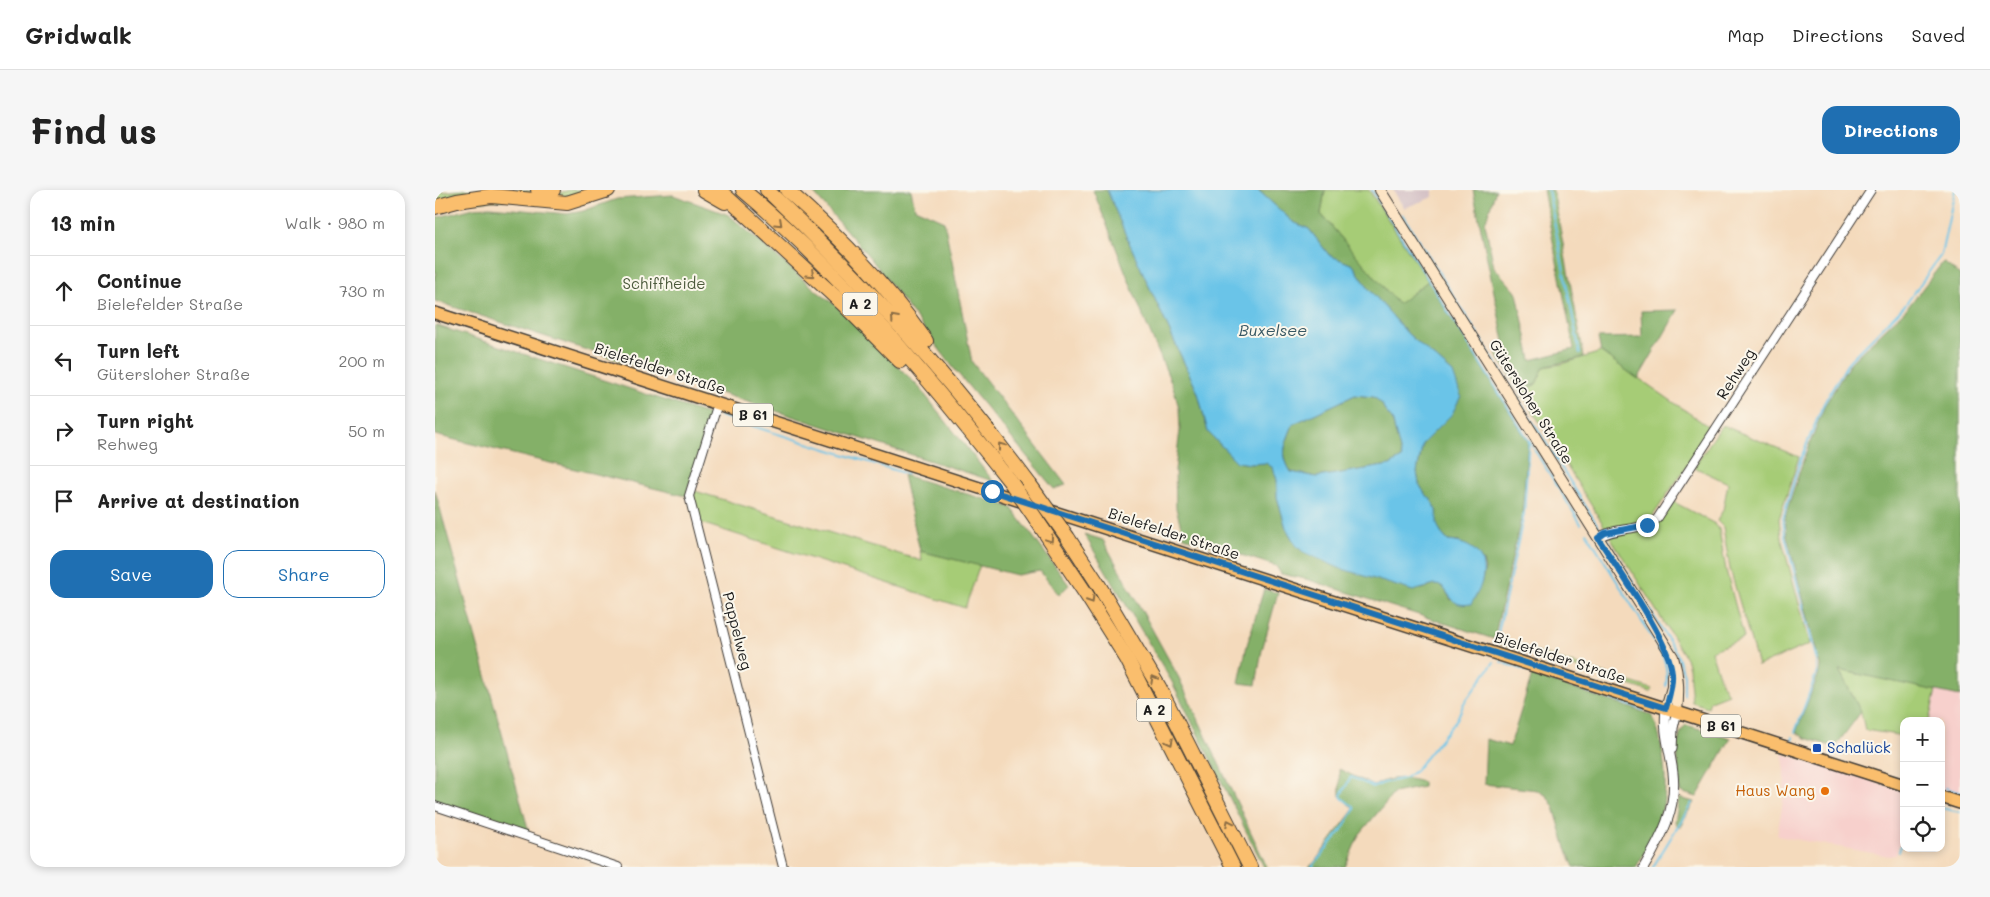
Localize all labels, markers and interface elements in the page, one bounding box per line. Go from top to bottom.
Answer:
text: Gridwalk [25,19,132,50]
text: Map [1727,23,1764,47]
text: Directions [1792,23,1884,47]
text: Saved [1912,23,1965,47]
button: Directions [1822,106,1960,154]
text: Find us [30,107,157,153]
text: 13 min [50,209,115,236]
text: Walk · 980 m [284,212,385,233]
one-way arrow [773,217,782,226]
text: Continue [97,268,182,293]
one-way arrow [805,268,814,277]
park label: Schiffheide [622,273,706,293]
icon: ahead [50,277,78,305]
text: 730 m [339,280,385,301]
road number: A 2 [843,292,877,316]
text: Bielefelder Straße [97,293,243,314]
one-way arrow [891,314,900,323]
water label: Buxelsee [1239,319,1307,340]
street label: Gütersloher Straße [1485,335,1578,468]
street label: Bielefelder Straße [592,337,729,399]
text: Turn left [97,338,180,363]
street label: Rehweg [1711,344,1759,403]
icon: left [50,347,78,375]
text: 200 m [338,350,385,371]
text: Gütersloher Straße [97,363,250,384]
road number: B 61 [733,404,773,426]
text: Turn right [97,408,194,433]
icon: right [50,417,78,445]
text: 50 m [348,420,385,441]
text: Rehweg [97,433,158,454]
one-way arrow [999,443,1007,452]
route start [981,480,1004,503]
icon: arrive [50,487,78,515]
text: Arrive at destination [97,488,300,513]
street label: Bielefelder Straße [1106,502,1243,564]
route end [1636,514,1659,537]
one-way arrow [1044,534,1053,543]
button: Save [50,550,213,598]
button: Share [223,550,385,598]
street label: Pappelweg [719,590,757,672]
one-way arrow [1084,595,1094,604]
street label: Bielefelder Straße [1492,626,1629,688]
one-way arrow [1151,675,1161,684]
road number: A 2 [1137,698,1171,722]
road number: B 61 [1701,714,1741,738]
map controls [1900,717,1945,852]
button: + [1900,717,1945,762]
one-way arrow [1164,737,1174,746]
place label: Schalück [1827,737,1891,757]
marker: Schalück [1811,742,1823,754]
button: − [1900,762,1945,807]
place label: Haus Wang [1735,780,1815,800]
marker: Haus Wang [1819,785,1831,797]
button: locate [1900,807,1945,852]
one-way arrow [1224,819,1235,828]

